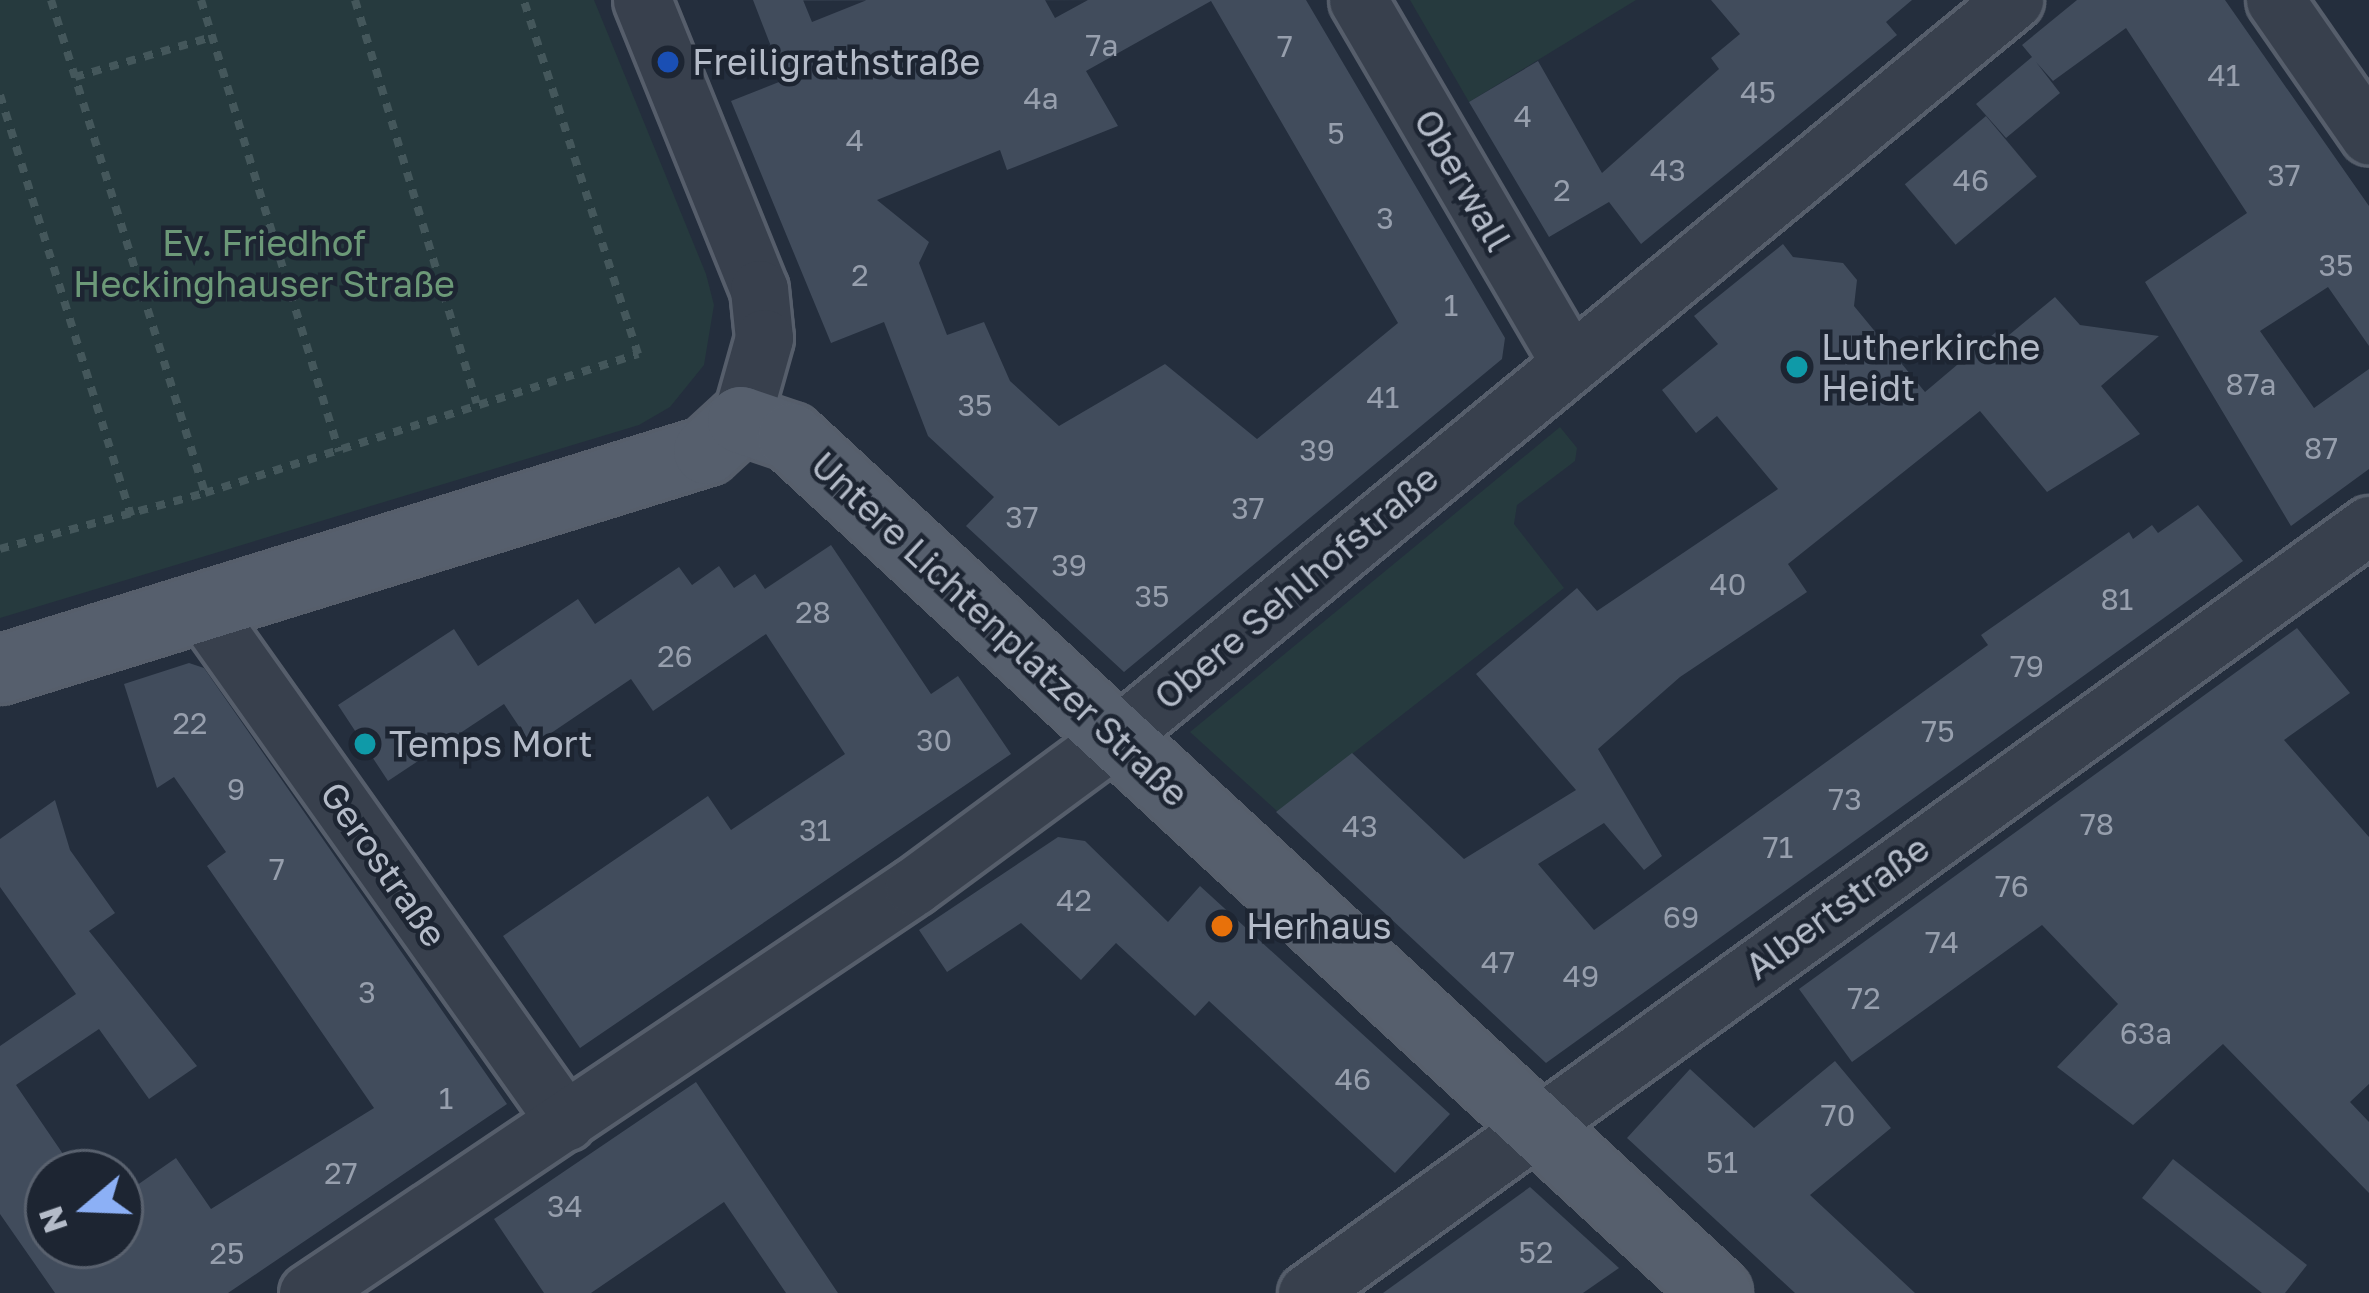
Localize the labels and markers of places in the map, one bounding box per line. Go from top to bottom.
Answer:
place label: Freiligrathstraße [692,40,980,84]
marker: Freiligrathstraße [655,49,681,75]
place label: Lutherkirche Heidt [1821,324,2040,409]
marker: Lutherkirche Heidt [1784,354,1810,380]
place label: Temps Mort [389,722,593,766]
marker: Temps Mort [352,731,378,757]
place label: Herhaus [1246,904,1392,948]
marker: Herhaus [1209,913,1235,939]

